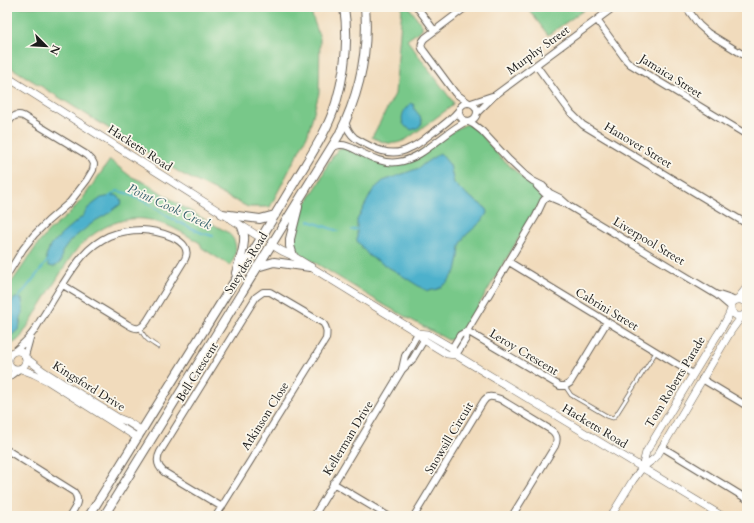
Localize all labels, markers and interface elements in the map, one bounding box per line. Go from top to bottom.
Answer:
street label: Murphy Street [503,22,573,78]
north arrow [26,26,66,66]
text: N [46,42,63,58]
street label: Jamaica Street [635,49,705,102]
street label: Hanover Street [601,118,675,172]
street label: Hacketts Road [105,121,176,175]
water label: Point Cook Creek [125,180,215,235]
street label: Liverpool Street [610,213,688,269]
street label: Sneydes Road [221,229,272,297]
street label: Cabrini Street [573,284,642,334]
street label: Leroy Crescent [487,325,562,379]
street label: Tom Roberts Parade [641,333,709,431]
street label: Bell Crescent [172,339,222,405]
street label: Kingsford Drive [50,357,128,415]
street label: Atkinson Close [238,379,292,453]
street label: Kellerman Drive [319,398,377,478]
street label: Snowsill Circuit [421,399,477,477]
street label: Hacketts Road [559,400,631,452]

